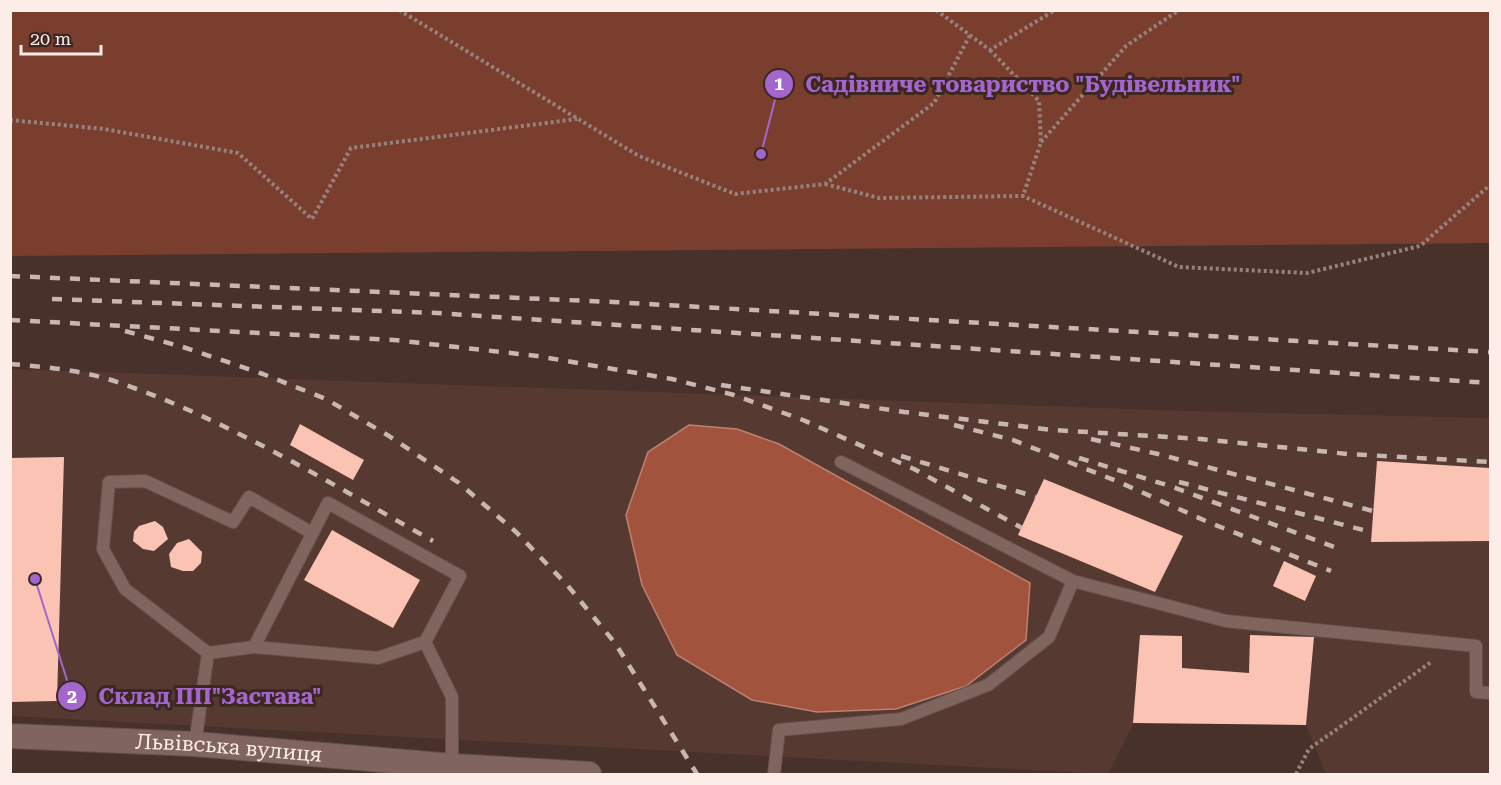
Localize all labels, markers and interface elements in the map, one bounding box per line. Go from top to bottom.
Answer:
scale bar [21,18,100,56]
text: 20 m [30,28,71,49]
callout: Садівниче товариство "Будівельник" [764,64,1253,104]
text: Садівниче товариство "Будівельник" [806,72,1240,97]
text: 1 [774,73,784,94]
callout: Склад ПП"Застава" [57,676,334,716]
text: Склад ПП"Застава" [99,684,321,709]
text: 2 [67,686,77,707]
street label: Львівська вулиця [135,729,323,767]

